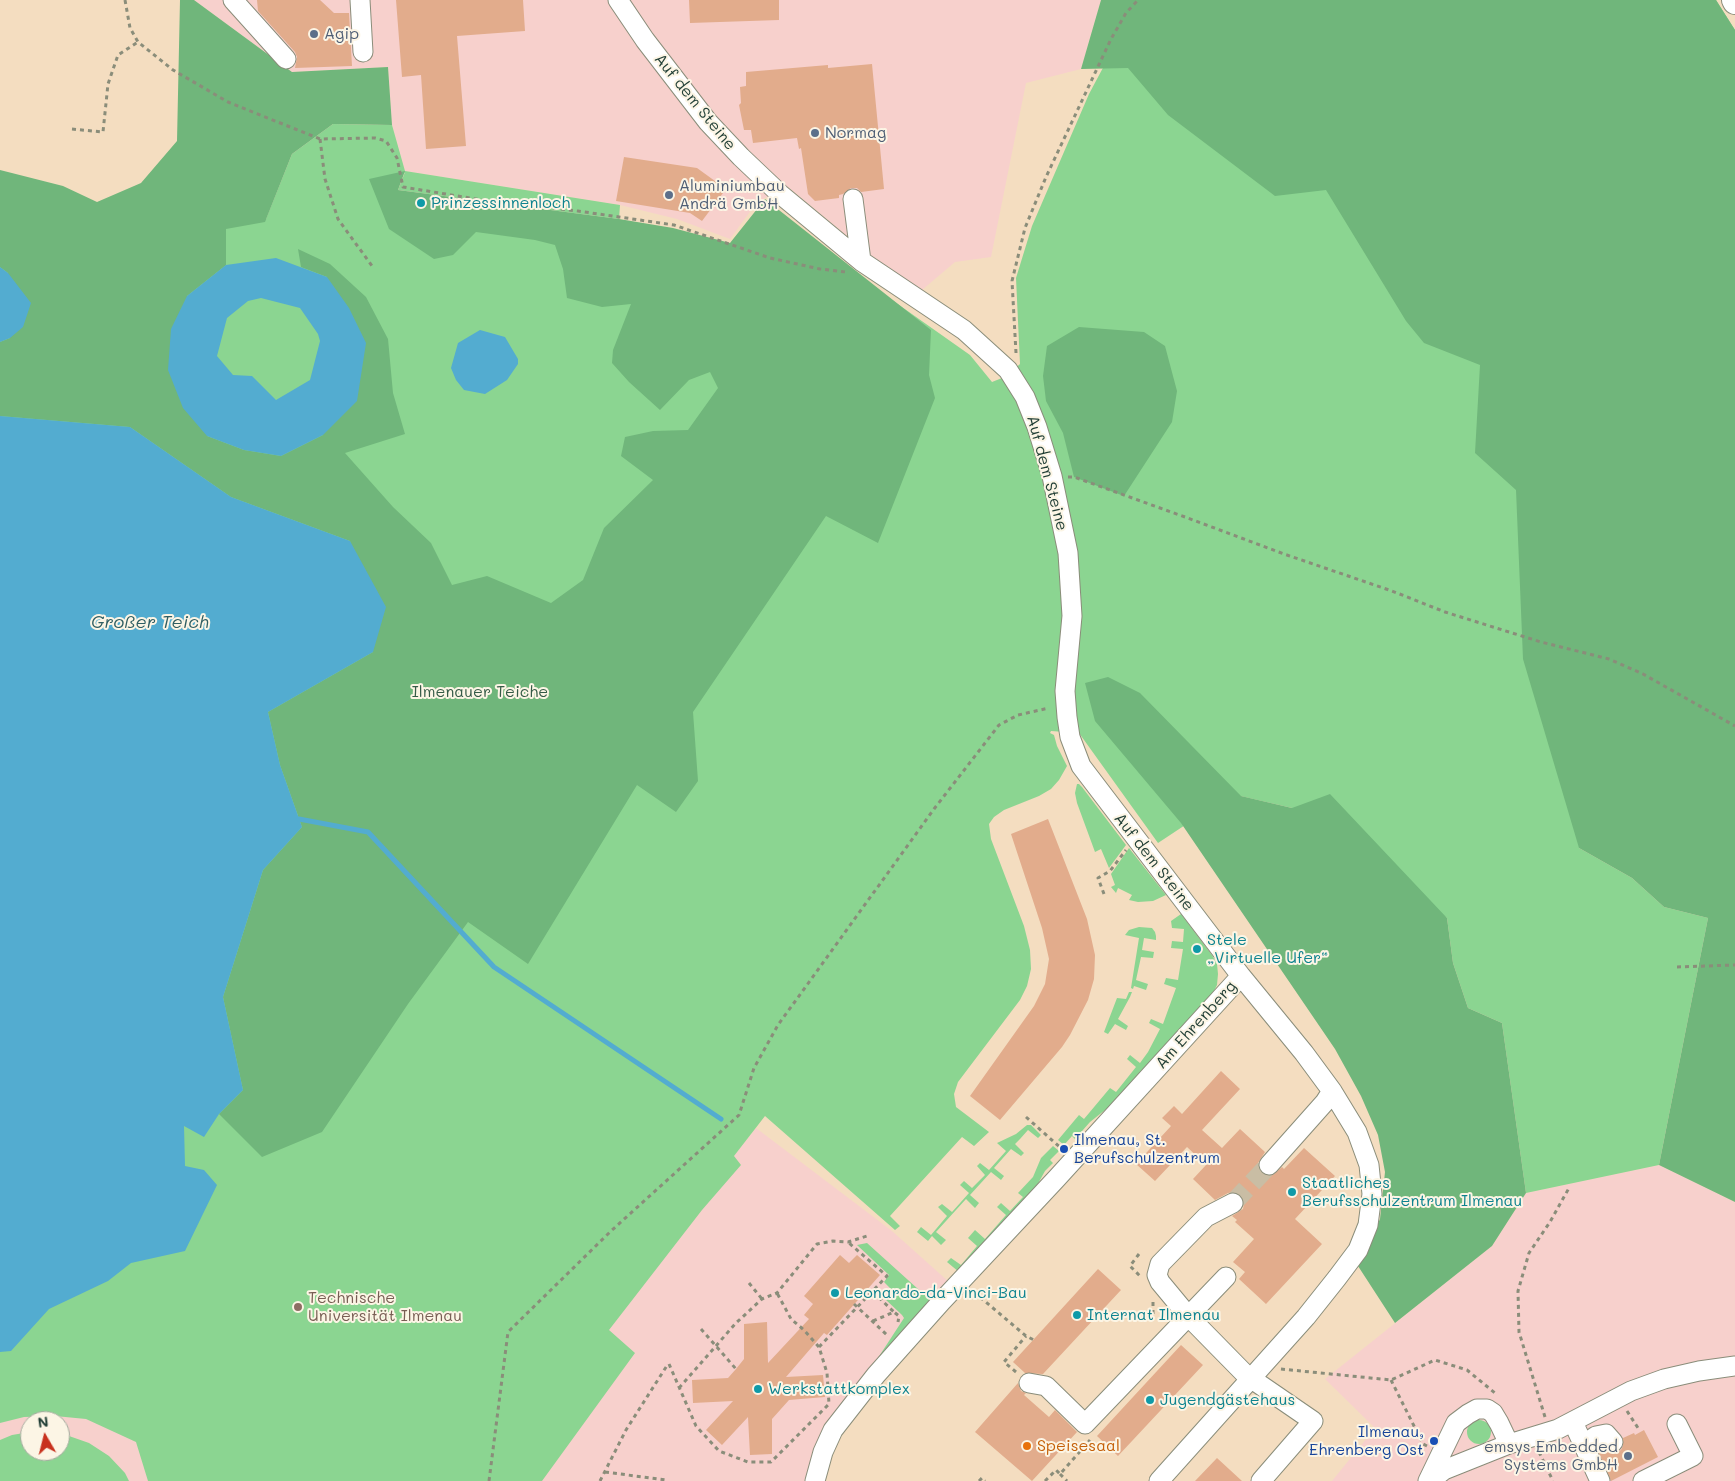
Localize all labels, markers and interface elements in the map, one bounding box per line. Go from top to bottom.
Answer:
place label: Agip [324,24,359,44]
marker: Agip [308,28,320,40]
street label: Auf dem Steine [650,50,740,154]
place label: Normag [825,123,886,143]
marker: Normag [809,127,821,139]
place label: Aluminiumbau Andrä GmbH [679,176,785,214]
marker: Aluminiumbau Andrä GmbH [663,189,675,201]
place label: Prinzessinnenloch [431,193,570,213]
marker: Prinzessinnenloch [415,197,427,209]
street label: Auf dem Steine [1022,413,1072,533]
water label: Großer Teich [91,611,209,633]
park label: Ilmenauer Teiche [412,682,548,702]
street label: Auf dem Steine [1110,809,1198,915]
place label: Stele „Virtuelle Ufer“ [1207,930,1328,968]
marker: Stele „Virtuelle Ufer“ [1191,943,1203,955]
street label: Am Ehrenberg [1152,977,1240,1073]
place label: Ilmenau, St. Berufschulzentrum [1074,1130,1220,1168]
marker: Ilmenau, St. Berufschulzentrum [1058,1143,1070,1155]
place label: Staatliches Berufsschulzentrum Ilmenau [1302,1173,1522,1211]
marker: Staatliches Berufsschulzentrum Ilmenau [1286,1186,1298,1198]
place label: Leonardo-da-Vinci-Bau [845,1283,1027,1303]
marker: Leonardo-da-Vinci-Bau [829,1287,841,1299]
place label: Technische Universität Ilmenau [308,1288,462,1326]
marker: Technische Universität Ilmenau [292,1301,304,1313]
place label: Internat Ilmenau [1087,1305,1220,1325]
marker: Internat Ilmenau [1071,1309,1083,1321]
place label: Werkstattkomplex [768,1379,910,1399]
marker: Werkstattkomplex [752,1383,764,1395]
place label: Jugendgästehaus [1160,1390,1295,1410]
marker: Jugendgästehaus [1144,1394,1156,1406]
north arrow [20,1411,70,1461]
text: N [36,1411,50,1432]
place label: Ilmenau, Ehrenberg Ost [1309,1422,1424,1460]
marker: Ilmenau, Ehrenberg Ost [1428,1435,1440,1447]
place label: Speisesaal [1037,1436,1120,1456]
place label: emsys Embedded Systems GmbH [1484,1437,1618,1475]
marker: Speisesaal [1021,1440,1033,1452]
marker: emsys Embedded Systems GmbH [1622,1450,1634,1462]

